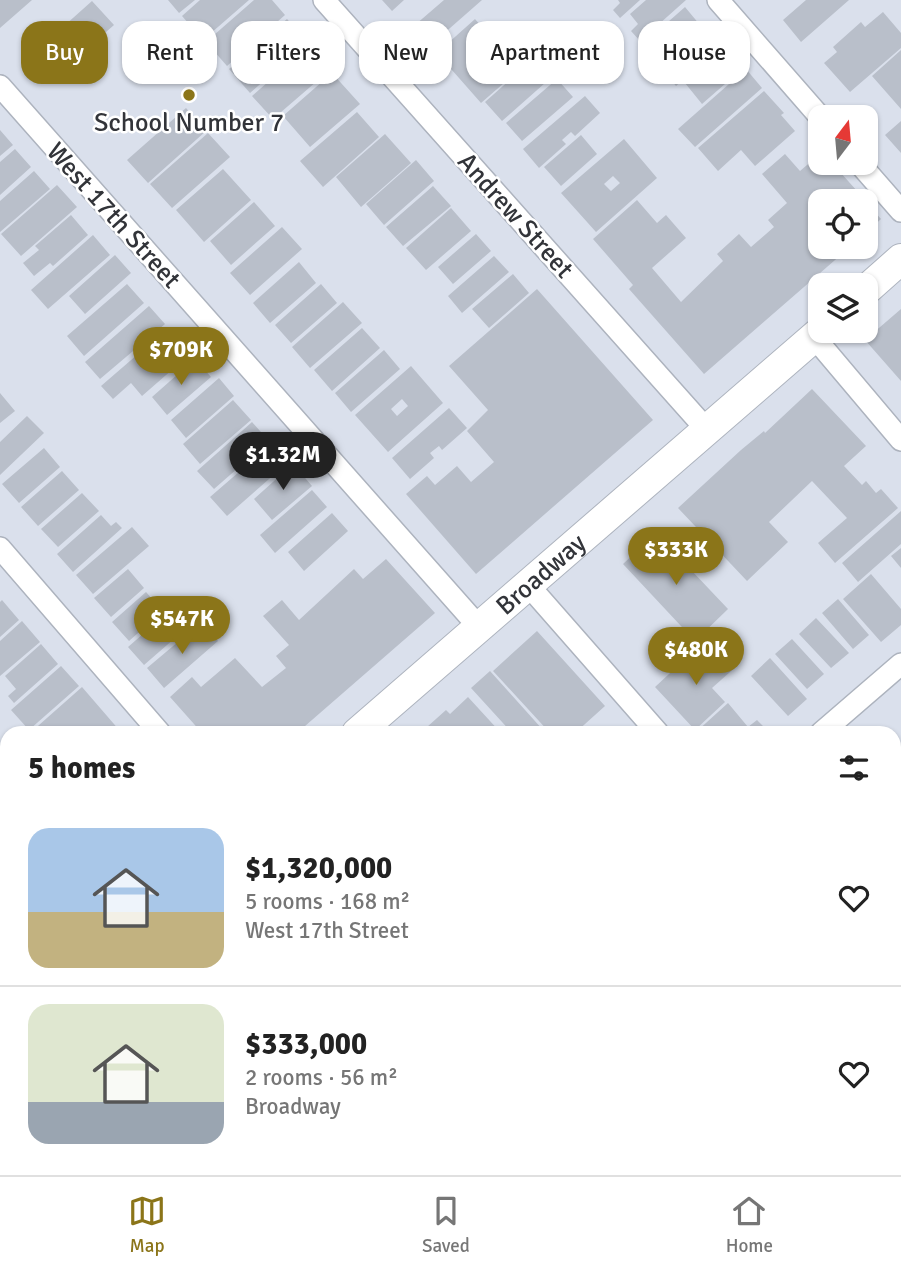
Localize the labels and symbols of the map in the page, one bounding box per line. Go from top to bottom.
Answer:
marker: School Number 7 [181,87,197,103]
north arrow [808,105,878,175]
place label: School Number 7 [94,107,284,139]
street label: West 17th Street [39,136,187,295]
street label: Andrew Street [451,146,580,285]
pin: $709K [132,328,230,387]
pin: $1.32M [226,433,340,492]
street label: Broadway [490,527,593,622]
pin: $333K [627,528,725,587]
pin: $547K [133,596,231,656]
pin: $480K [647,628,745,687]

